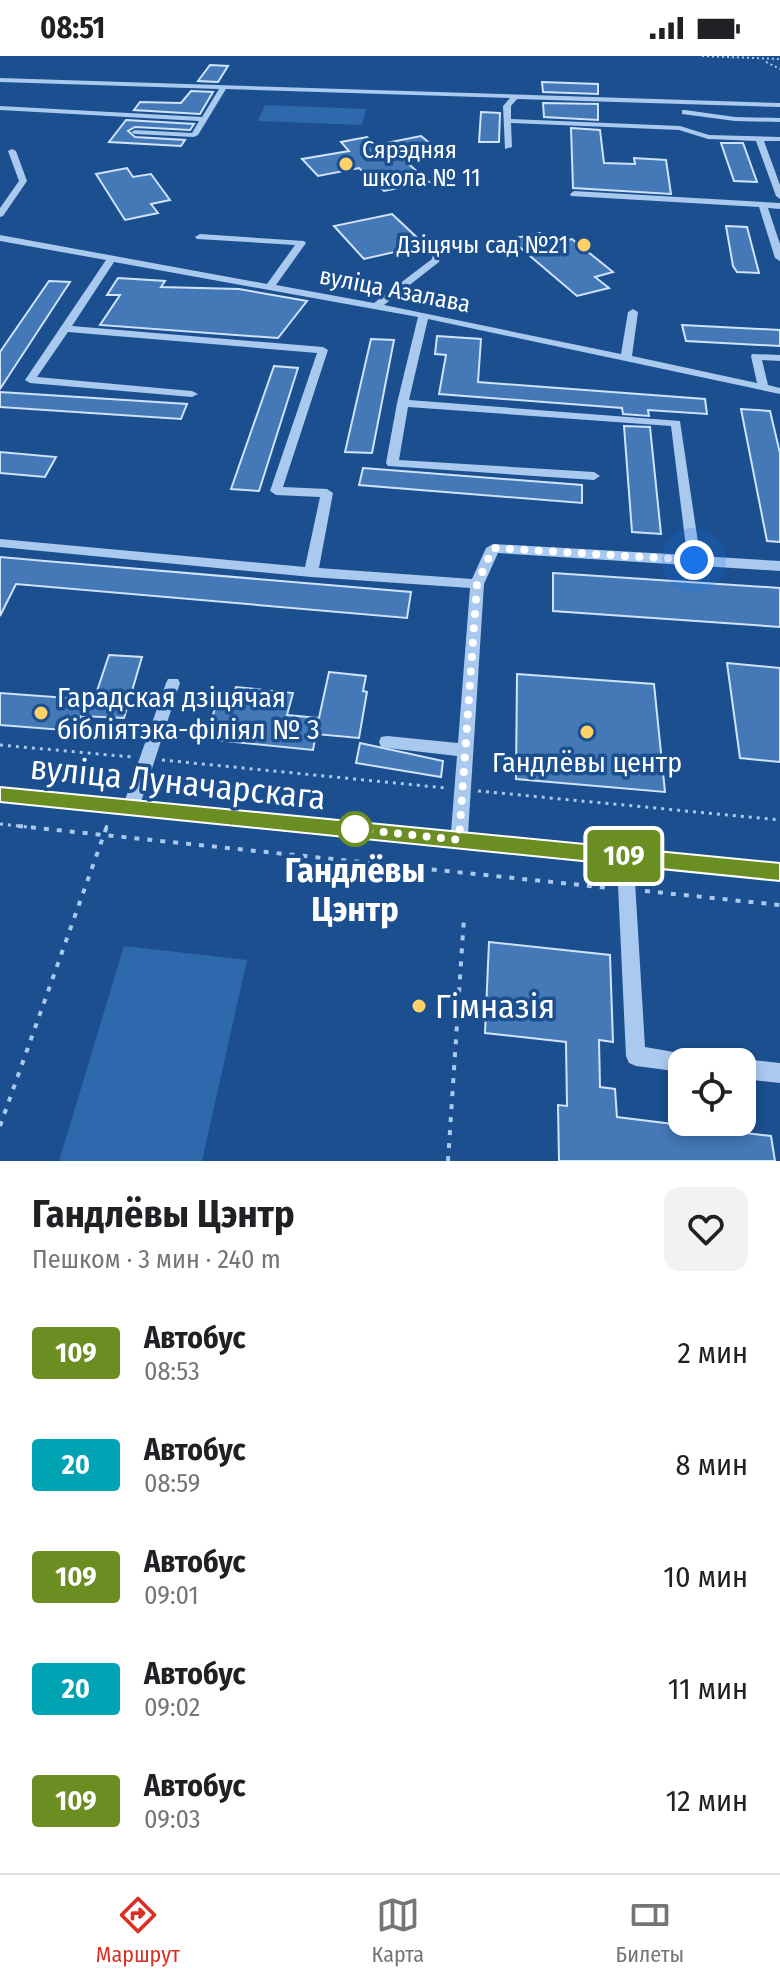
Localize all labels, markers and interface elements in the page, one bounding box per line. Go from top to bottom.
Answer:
text: 08:51 [40,10,105,46]
place label: Сярэдняя школа № 11 [362,136,481,192]
marker: Сярэдняя школа № 11 [337,155,355,173]
place label: Дзіцячы сад №21 [396,231,568,259]
marker: Дзіцячы сад №21 [575,236,593,254]
street label: вуліца Азалава [317,262,473,318]
your location [674,540,714,580]
place label: Гарадская дзіцячая бібліятэка-філіял № 3 [57,681,320,746]
marker: Гарадская дзіцячая бібліятэка-філіял № 3 [32,704,50,722]
marker: Гандлёвы центр [578,723,596,741]
place label: Гандлёвы центр [492,746,682,779]
street label: вуліца Луначарскага [28,747,328,818]
marker: Гандлёвы Цэнтр [338,812,372,846]
line badge: 109 [578,830,670,882]
text: 109 [603,839,645,872]
place label: Гандлёвы Цэнтр [285,850,425,930]
place label: Гімназія [435,986,555,1027]
marker: Гімназія [410,997,428,1015]
map controls [668,1048,756,1136]
button: locate [668,1048,756,1136]
button: heart [664,1187,748,1271]
text: Гандлёвы Цэнтр [32,1191,295,1237]
text: Пешком · 3 мин · 240 m [32,1244,281,1275]
text: Автобус [144,1320,246,1356]
text: 2 мин [677,1335,748,1371]
text: 109 [55,1336,97,1369]
text: 08:53 [144,1356,200,1387]
text: Автобус [144,1432,246,1468]
text: 8 мин [676,1447,748,1483]
text: 20 [62,1448,90,1481]
text: 08:59 [144,1468,200,1499]
text: Автобус [144,1544,246,1580]
text: 10 мин [663,1559,748,1595]
text: 109 [55,1560,97,1593]
text: 09:01 [144,1580,199,1611]
text: Автобус [144,1656,246,1692]
text: 11 мин [668,1671,748,1707]
text: 20 [62,1672,90,1705]
text: 09:02 [144,1692,200,1723]
text: Автобус [144,1768,246,1804]
text: 12 мин [666,1783,748,1819]
text: 109 [55,1784,97,1817]
text: 09:03 [144,1804,201,1835]
tab: Маршрут [96,1893,180,1968]
tab: Карта [372,1893,424,1968]
tab: Билеты [616,1893,684,1968]

